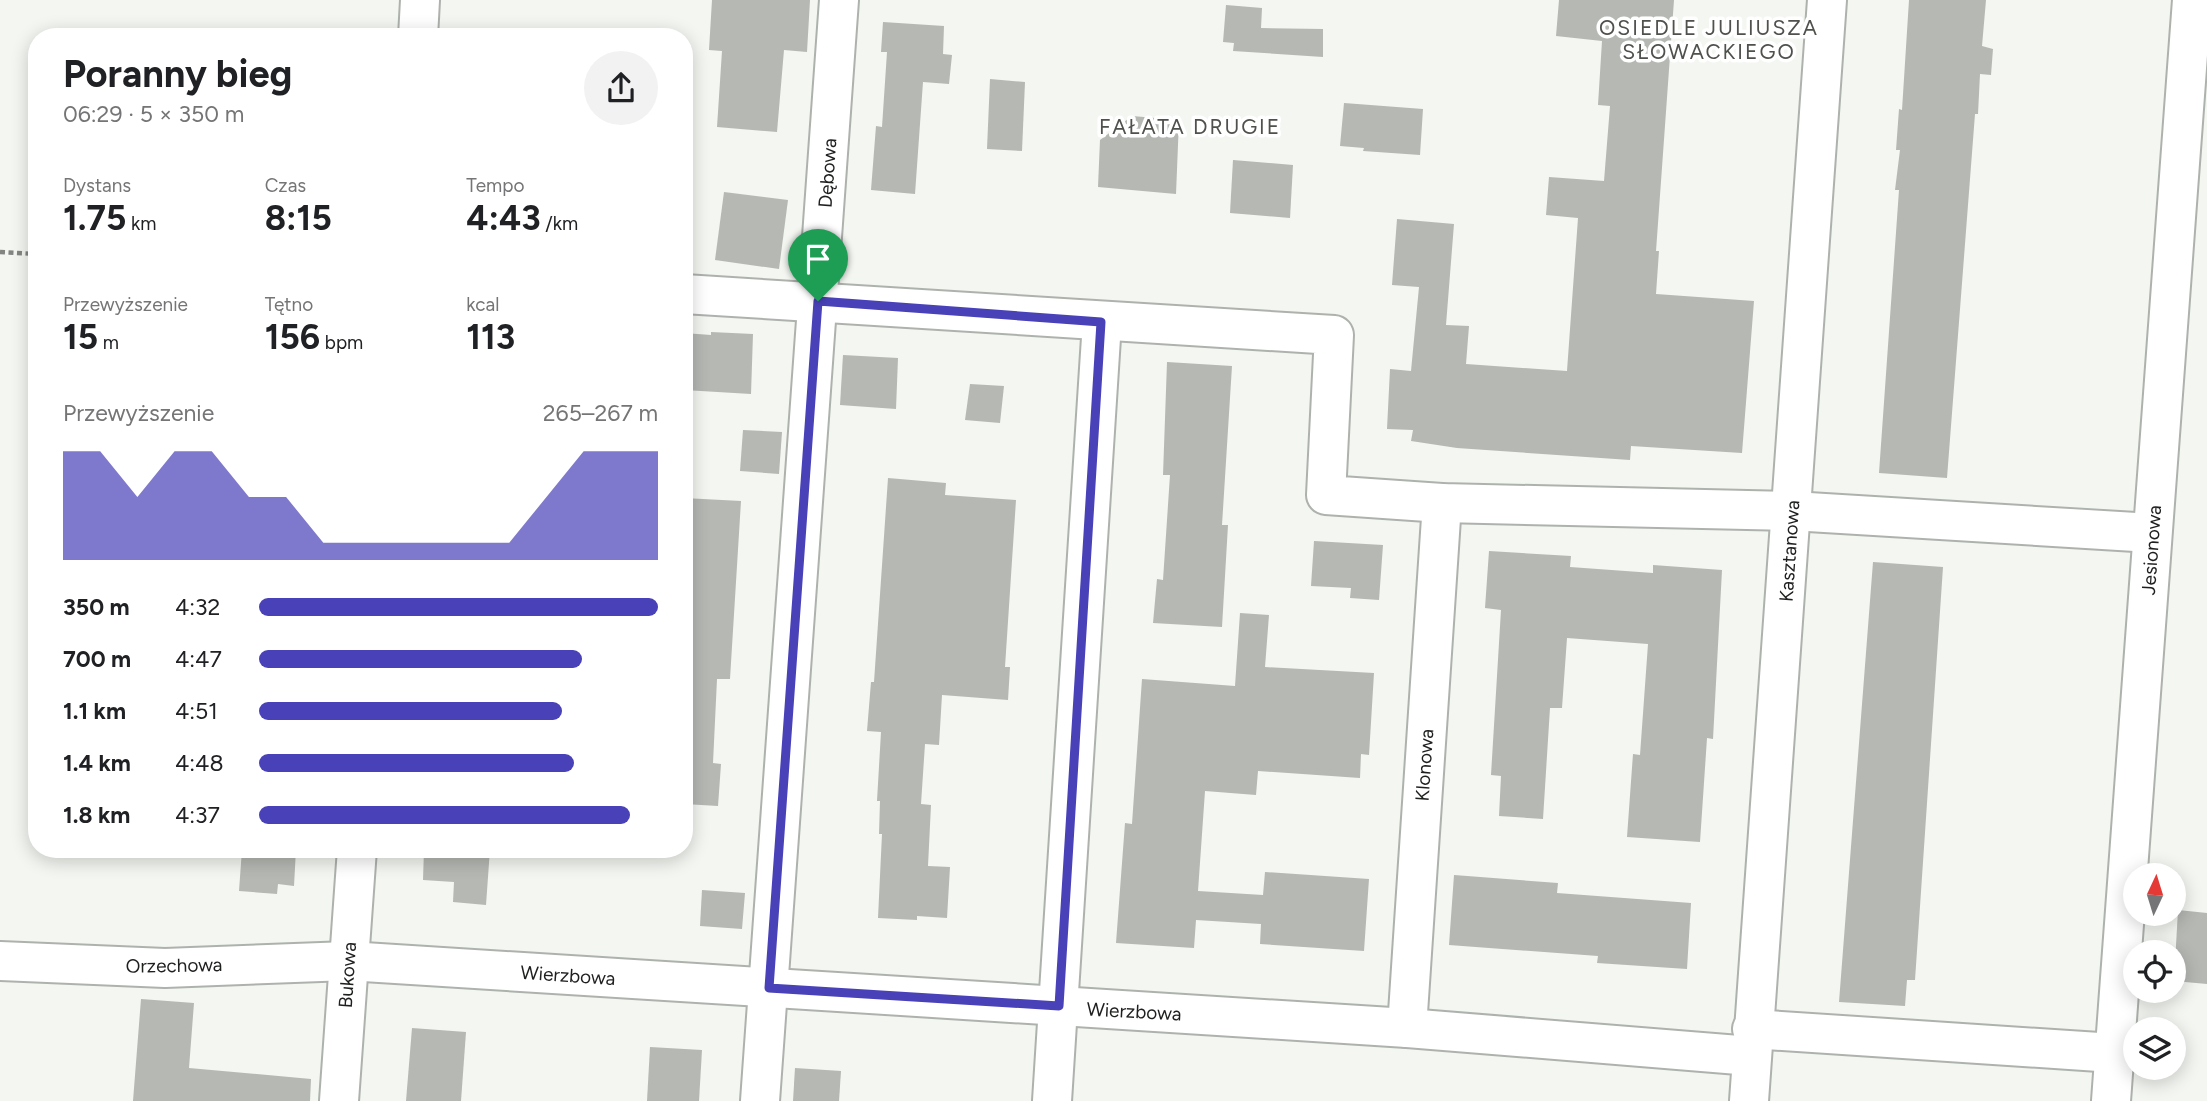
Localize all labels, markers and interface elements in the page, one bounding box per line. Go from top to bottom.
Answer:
district label: OSIEDLE JULIUSZA SŁOWACKIEGO [1599,15,1819,64]
text: Poranny bieg [63,51,292,97]
button: share [584,51,658,125]
text: 06:29 · 5 × 350 m [63,100,244,128]
district label: FAŁATA DRUGIE [1099,114,1281,139]
street label: Dębowa [814,137,841,209]
text: Dystans [63,174,131,197]
text: Czas [265,174,306,197]
text: Tempo [466,174,524,197]
text: 1.75 [63,197,126,239]
text: 8:15 [265,197,332,239]
text: 4:43 [466,197,541,239]
text: km [126,212,156,235]
text: /km [541,212,578,235]
pin [788,229,848,301]
icon: arrive [799,240,837,278]
text: Przewyższenie [63,293,188,316]
text: Tętno [265,293,313,316]
text: kcal [466,293,500,316]
text: 15 [63,316,98,358]
text: 156 [265,316,320,358]
text: 113 [466,316,515,358]
text: m [98,331,119,354]
text: bpm [320,331,363,354]
text: Przewyższenie [63,399,214,427]
text: 265–267 m [543,399,658,427]
street label: Kasztanowa [1774,499,1805,603]
street label: Jesionowa [2137,504,2166,596]
text: 350 m [63,593,130,621]
text: 4:32 [175,593,220,621]
text: 700 m [63,645,131,673]
text: 4:47 [175,645,222,673]
text: 1.1 km [63,697,126,725]
text: 4:51 [175,697,218,725]
street label: Klonowa [1410,728,1439,802]
text: 1.4 km [63,749,131,777]
text: 4:48 [175,749,224,777]
text: 1.8 km [63,801,130,829]
text: 4:37 [175,801,220,829]
north arrow [2123,863,2186,926]
map controls [2123,863,2186,1080]
button: locate [2123,940,2186,1003]
street label: Bukowa [334,941,361,1009]
street label: Orzechowa [125,953,223,978]
street label: Wierzbowa [520,961,616,990]
street label: Wierzbowa [1086,998,1182,1025]
button: layers [2123,1017,2186,1080]

